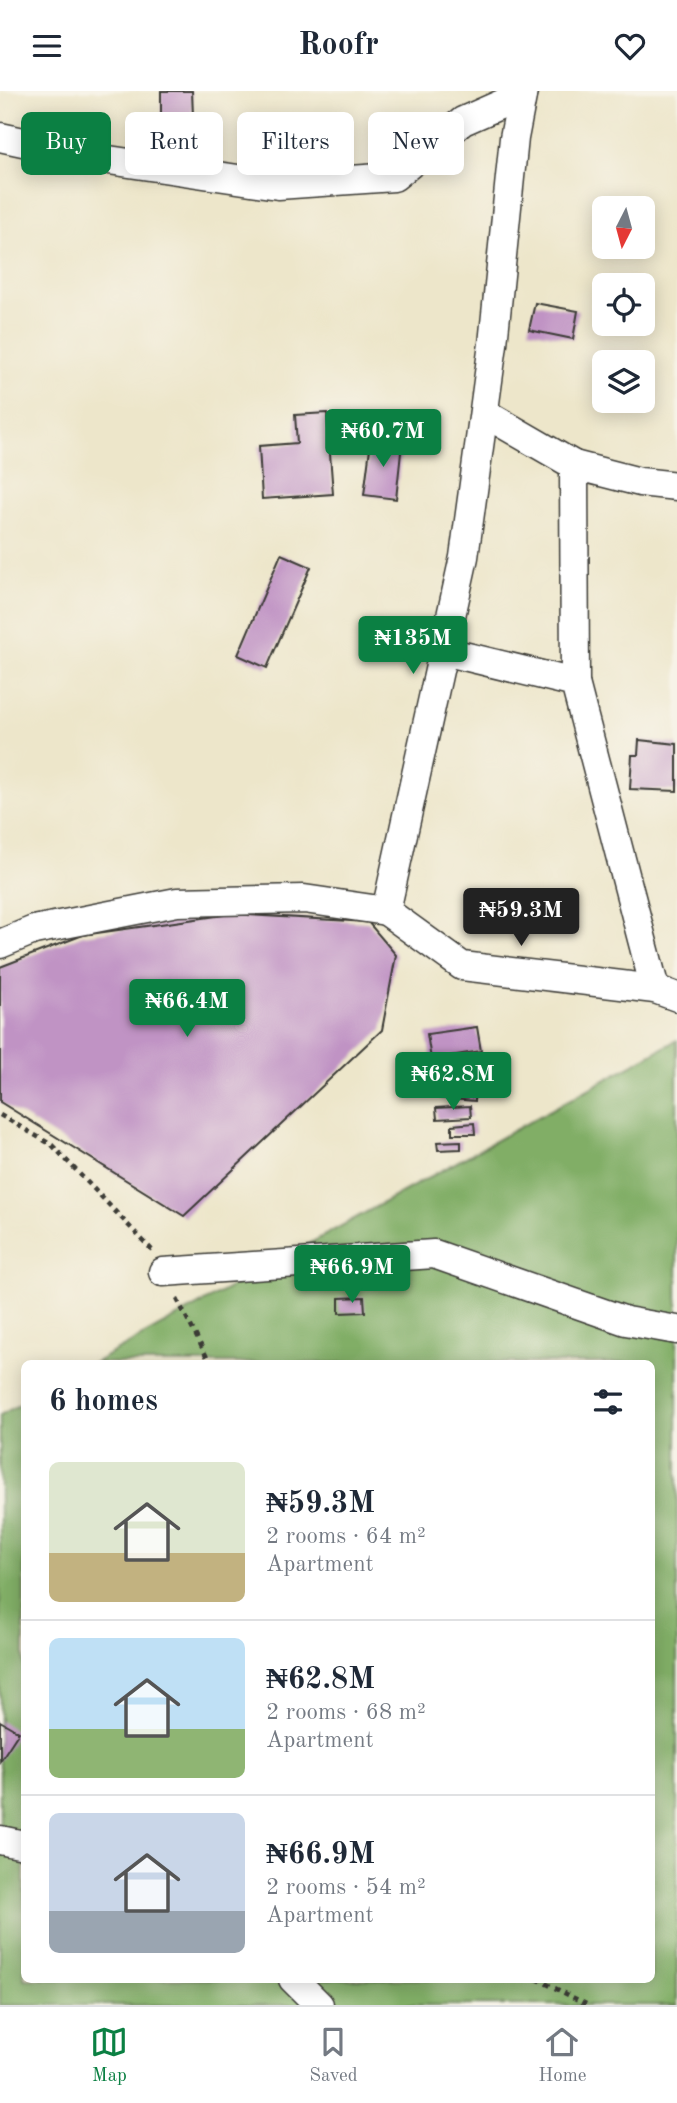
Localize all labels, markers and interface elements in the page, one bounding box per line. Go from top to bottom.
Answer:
icon: menu [28,27,66,65]
icon: heart [611,27,649,65]
text: Roofr [298,30,379,62]
chip: Buy [21,112,111,175]
chip: Rent [125,112,223,175]
chip: Filters [237,112,354,175]
chip: New [368,112,464,175]
north arrow [592,196,654,259]
map controls [592,196,655,413]
button: locate [592,273,655,336]
button: layers [592,350,655,413]
pin: ₦60.7M [326,409,440,469]
text: ₦60.7M [341,420,425,443]
pin: ₦135M [364,617,462,676]
text: ₦135M [374,627,452,650]
pin: ₦59.3M [464,889,578,948]
text: ₦59.3M [479,899,563,922]
pin: ₦66.4M [130,979,244,1039]
text: ₦66.4M [145,990,229,1013]
pin: ₦62.8M [396,1053,510,1112]
text: ₦62.8M [411,1063,495,1086]
pin: ₦66.9M [295,1245,409,1305]
text: ₦66.9M [310,1256,394,1279]
icon: filters [589,1383,627,1421]
text: 6 homes [49,1387,158,1417]
text: ₦59.3M [266,1489,375,1519]
icon: home [105,1490,189,1574]
text: 2 rooms · 64 m² [266,1525,426,1548]
text: Apartment [266,1553,374,1576]
text: ₦62.8M [266,1665,375,1695]
icon: home [105,1666,189,1750]
text: 2 rooms · 68 m² [266,1701,426,1724]
text: Apartment [266,1729,374,1752]
text: ₦66.9M [266,1840,375,1870]
icon: home [105,1841,189,1925]
text: 2 rooms · 54 m² [266,1876,426,1899]
text: Apartment [266,1904,374,1927]
tab: Map [90,2023,128,2088]
tab: Saved [309,2023,358,2088]
tab: Home [538,2023,587,2088]

